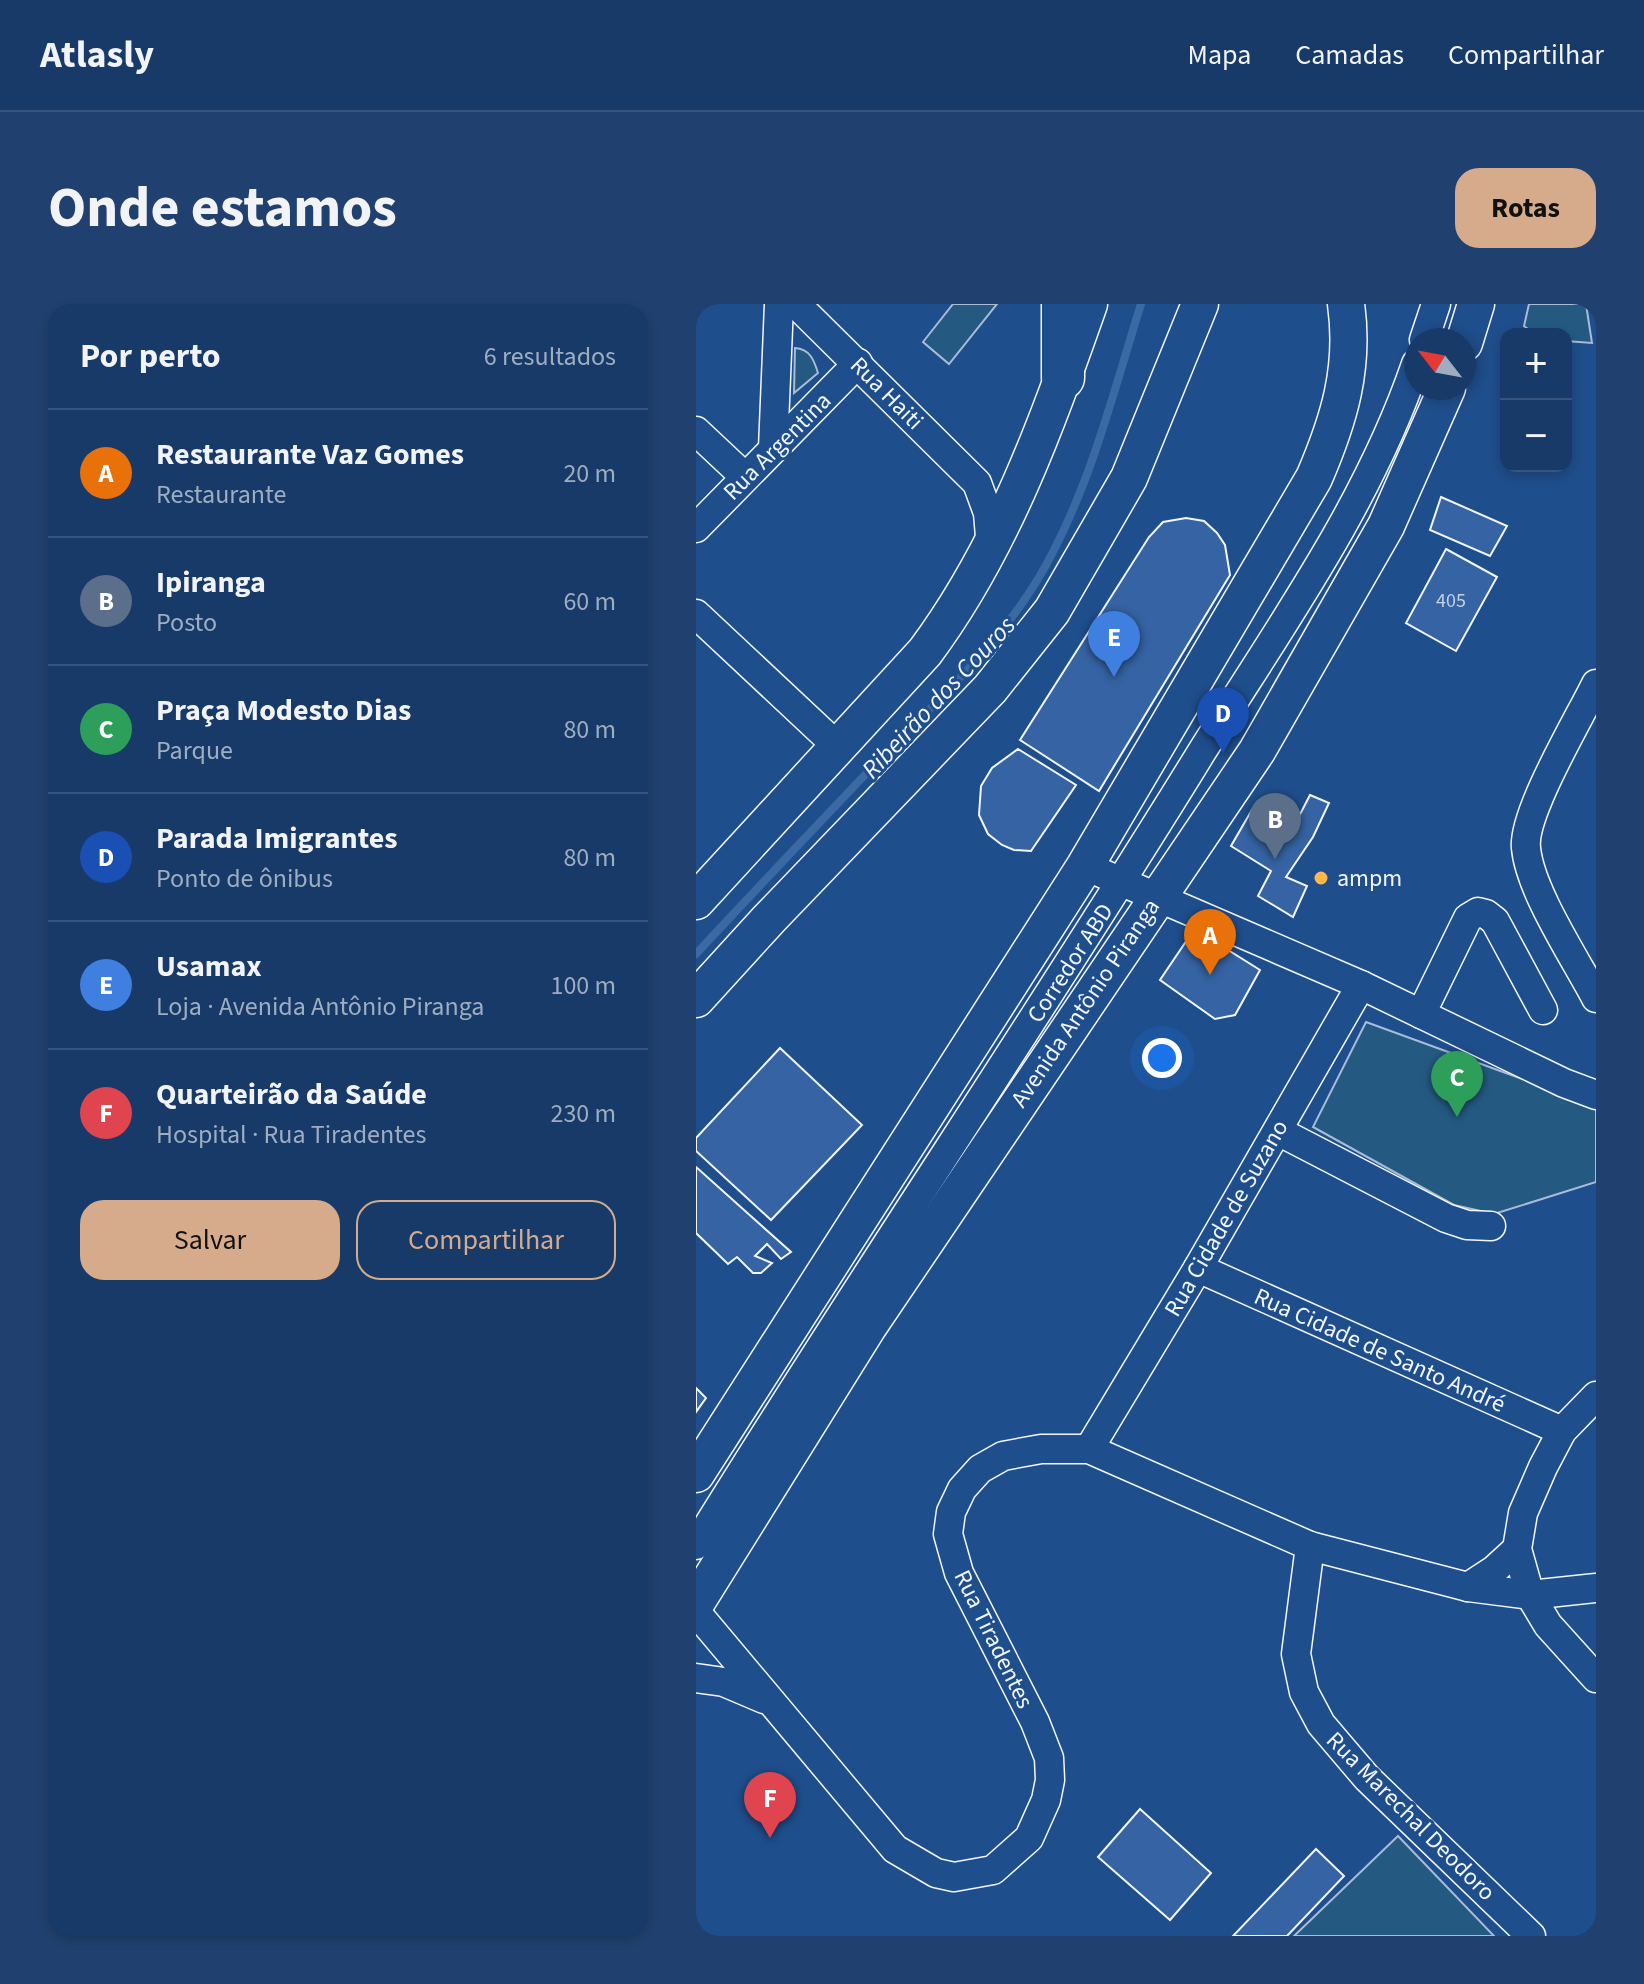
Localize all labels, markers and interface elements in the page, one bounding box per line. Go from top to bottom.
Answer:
text: Atlasly [40,28,154,82]
text: Mapa [1188,35,1251,75]
text: Camadas [1295,35,1404,75]
text: Compartilhar [1448,35,1604,75]
button: Rotas [1455,168,1596,248]
text: Onde estamos [48,169,397,248]
north arrow [1404,328,1476,400]
map controls [1500,328,1572,472]
button: + [1500,328,1572,400]
text: Por perto [80,332,221,381]
text: 6 resultados [484,338,616,375]
street label: Rua Haiti [842,349,931,438]
street label: Rua Argentina [715,384,840,509]
button: − [1500,400,1572,472]
text: Restaurante Vaz Gomes [156,433,464,476]
text: A [99,455,113,492]
text: 20 m [563,455,616,492]
text: Restaurante [156,476,286,513]
text: Ipiranga [156,561,266,604]
text: B [98,583,114,620]
text: 60 m [563,583,616,620]
house number: 405 [1436,587,1466,615]
text: Posto [156,604,217,641]
water label: Ribeirão dos Couros [853,608,1024,787]
pin: E [1088,611,1140,677]
pin: D [1197,687,1249,753]
text: Praça Modesto Dias [156,689,411,732]
text: C [98,711,114,748]
text: 80 m [563,711,616,748]
text: Parque [156,732,233,769]
pin: B [1249,793,1301,859]
text: Parada Imigrantes [156,817,397,860]
text: D [98,839,114,876]
text: 80 m [563,839,616,876]
text: Ponto de ônibus [156,860,333,897]
place label: ampm [1337,861,1402,896]
marker: ampm [1312,869,1330,887]
street label: Avenida Antônio Piranga [1002,892,1168,1115]
street label: Corredor ABD [1019,897,1122,1030]
pin: A [1184,909,1236,975]
text: Usamax [156,945,262,988]
text: E [99,967,113,1004]
text: 100 m [550,967,616,1004]
text: Loja · Avenida Antônio Piranga [156,988,484,1025]
your location [1142,1038,1182,1078]
pin: C [1431,1051,1483,1117]
text: Quarteirão da Saúde [156,1073,427,1116]
text: F [99,1095,113,1132]
text: 230 m [550,1095,616,1132]
street label: Rua Cidade de Suzano [1156,1113,1297,1323]
text: Hospital · Rua Tiradentes [156,1116,426,1153]
button: Salvar [80,1200,340,1280]
button: Compartilhar [356,1200,616,1280]
street label: Rua Cidade de Santo André [1249,1279,1511,1422]
street label: Rua Tiradentes [945,1564,1042,1714]
street label: Rua Marechal Deodoro [1318,1724,1503,1909]
pin: F [744,1772,796,1838]

